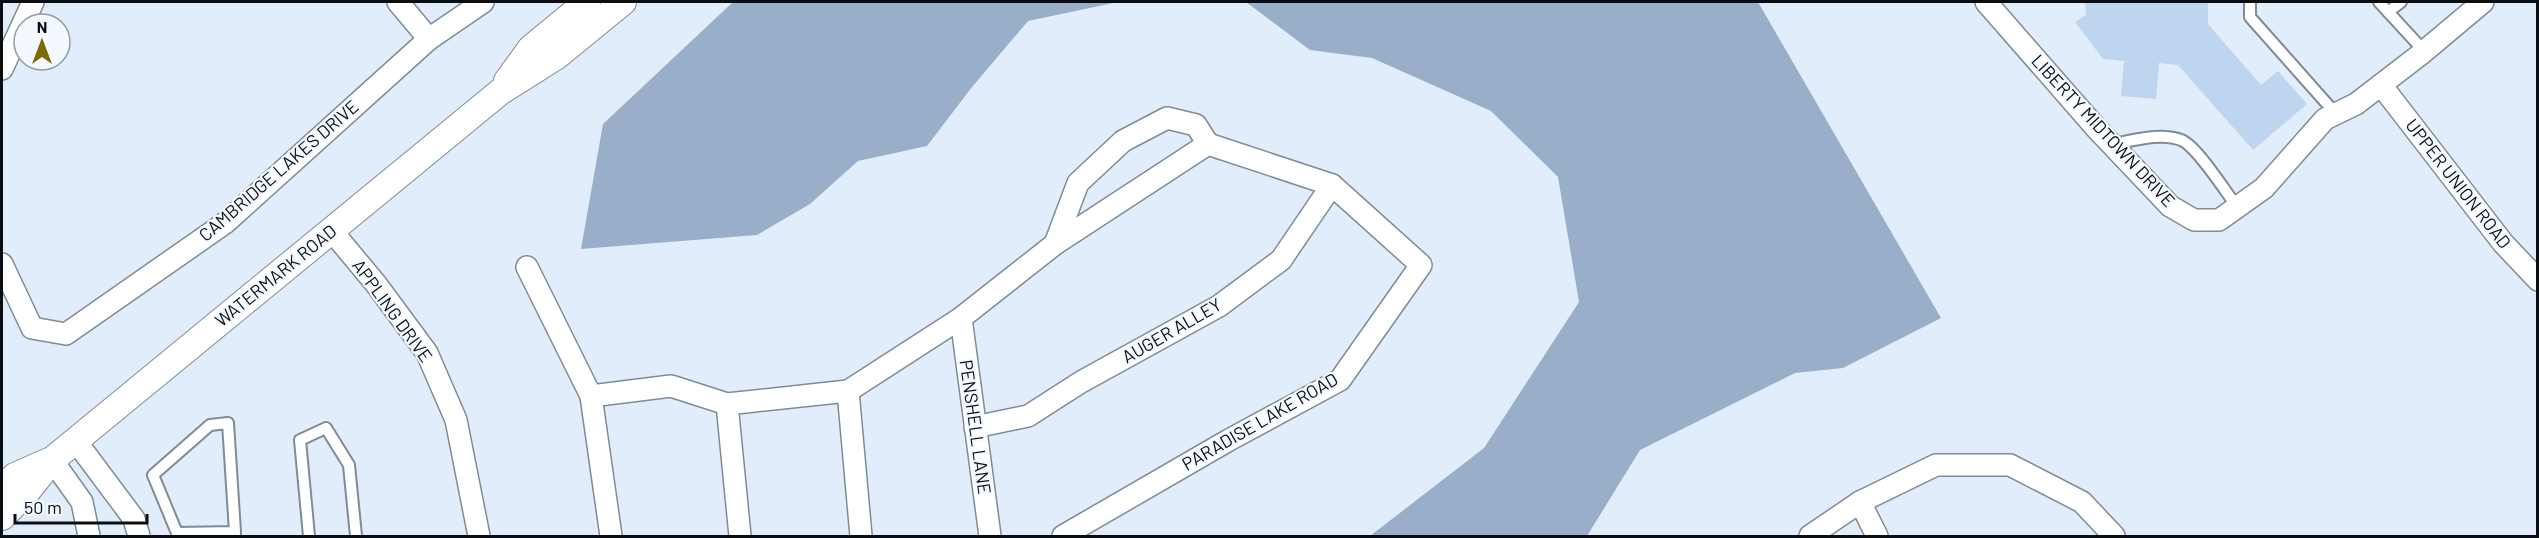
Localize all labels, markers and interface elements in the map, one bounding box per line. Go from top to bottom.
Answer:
north arrow [12,12,72,72]
text: N [37,17,47,36]
street label: LIBERTY MIDTOWN DRIVE [2027,50,2180,211]
street label: CAMBRIDGE LAKES DRIVE [194,95,363,246]
street label: UPPER UNION ROAD [2401,114,2516,252]
street label: WATERMARK ROAD [210,220,340,331]
street label: APPLING DRIVE [348,255,438,366]
street label: AUGER ALLEY [1118,293,1225,367]
street label: PENSHELL LANE [956,358,996,496]
street label: PARADISE LAKE ROAD [1178,368,1341,475]
scale bar [15,487,147,525]
text: 50 m [24,496,62,518]

